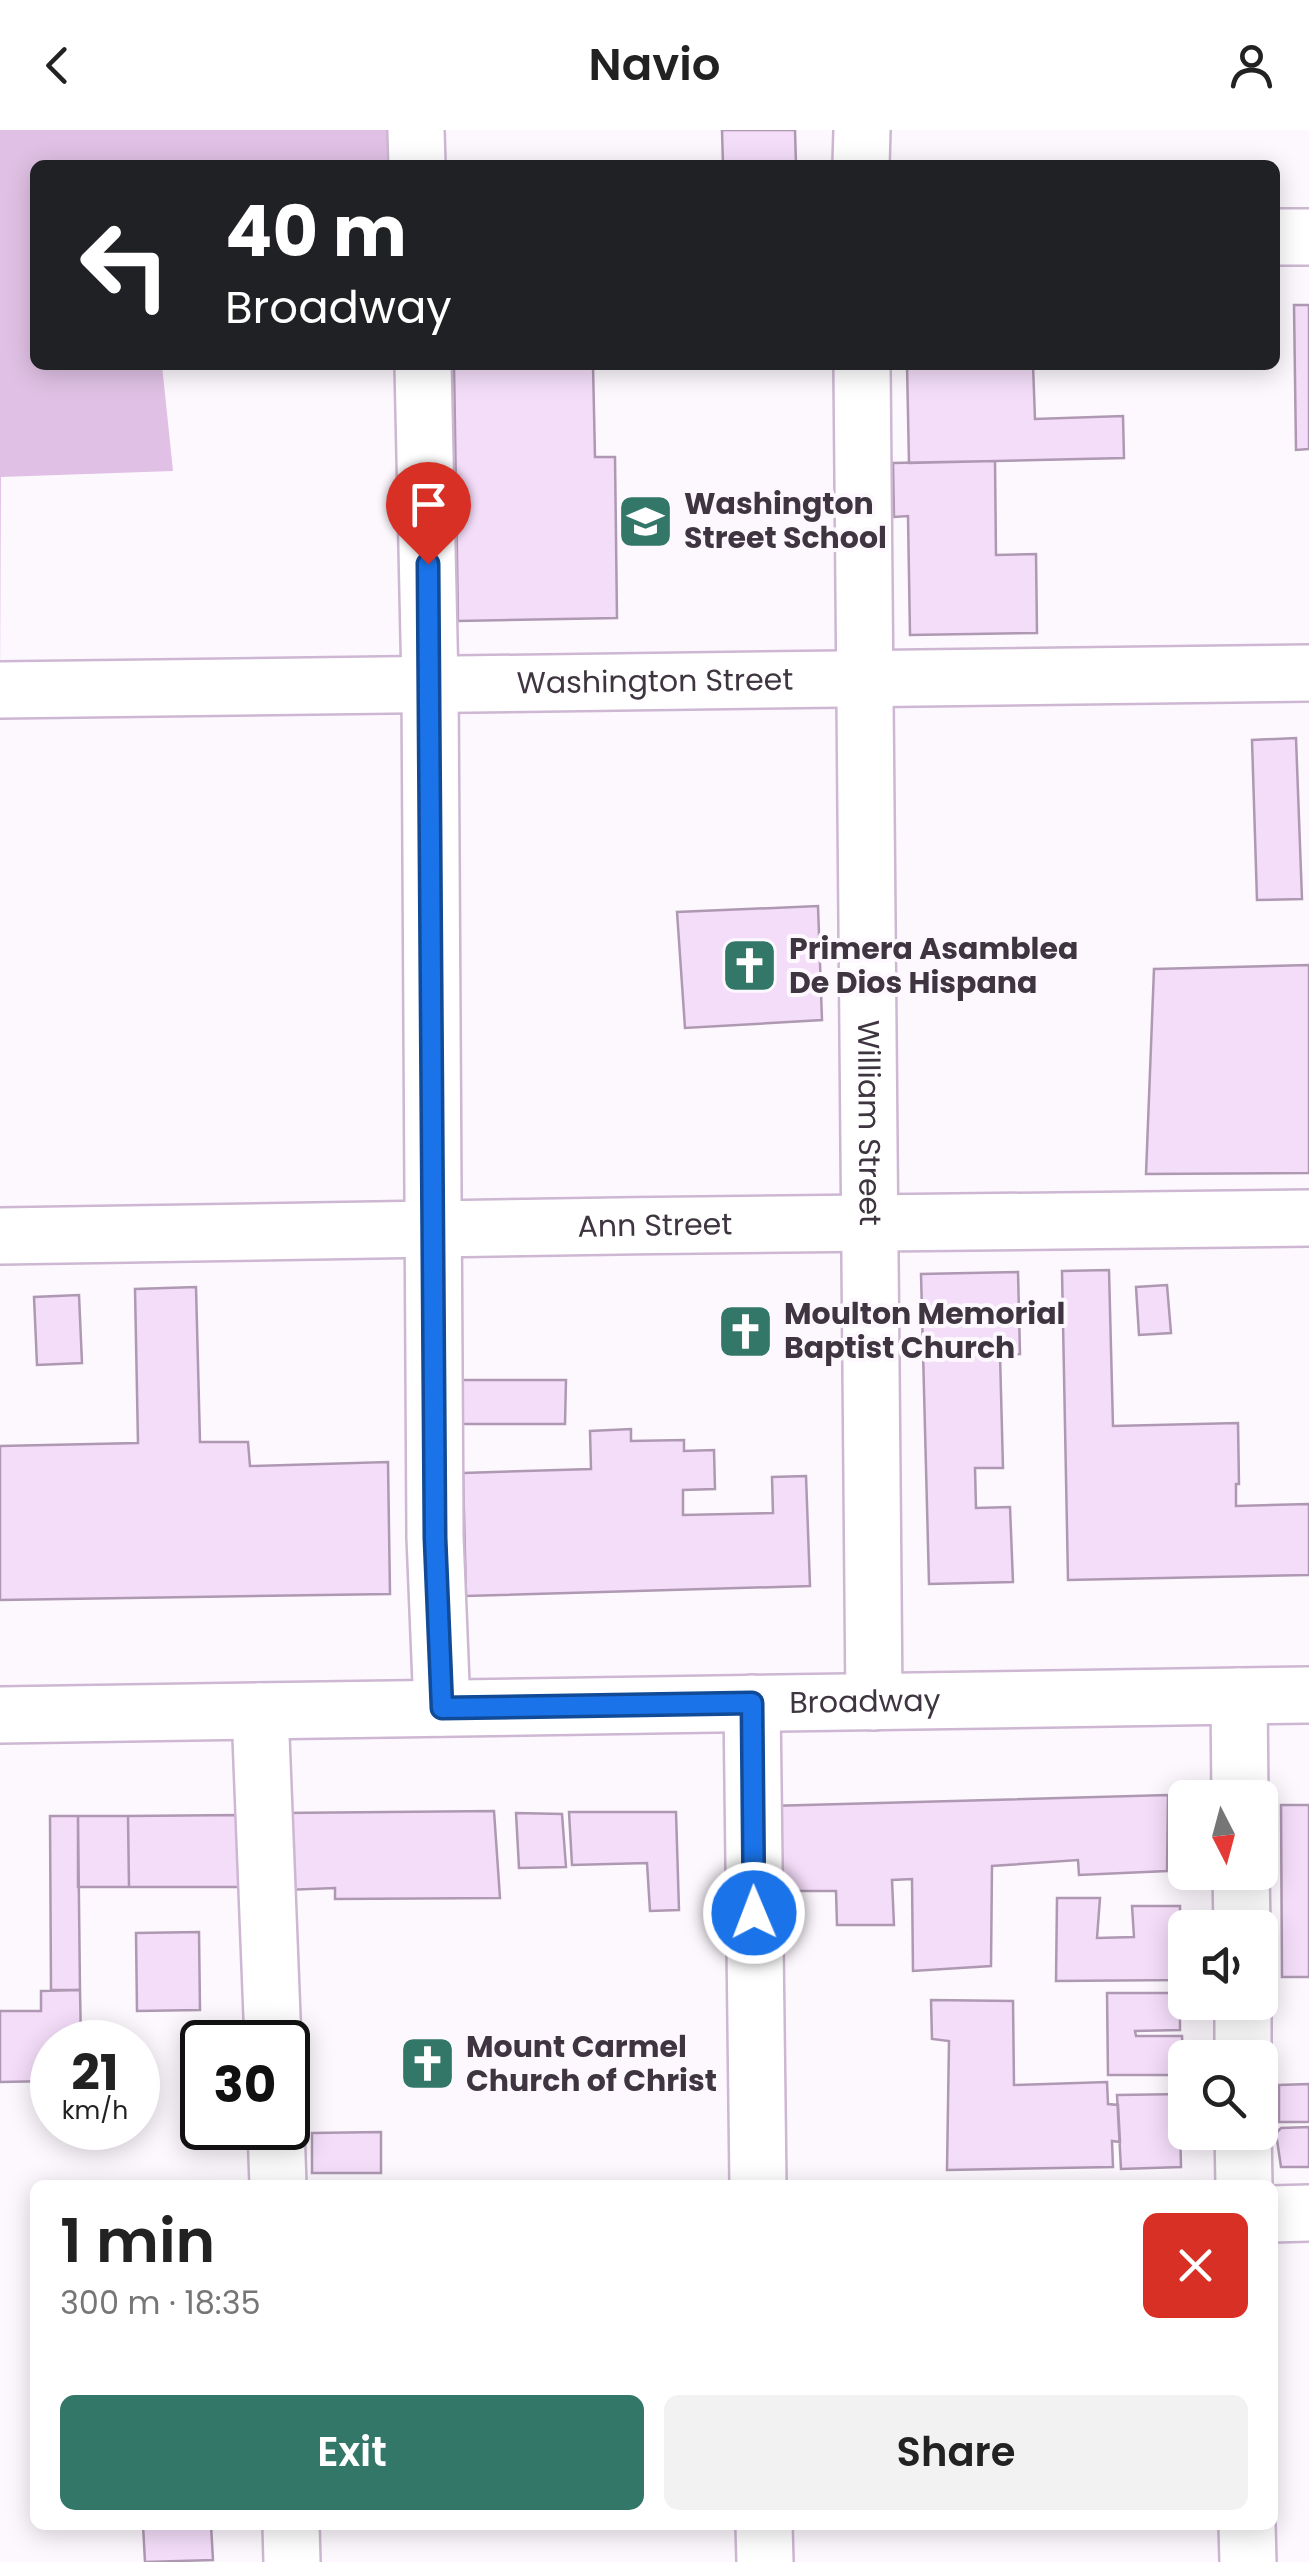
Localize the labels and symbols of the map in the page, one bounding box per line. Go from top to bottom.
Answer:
pin [386,462,471,565]
place label: Washington Street School [684,482,887,559]
school or university icon: Washington Street School [615,491,675,551]
street label: Washington Street [516,658,793,704]
place label: Primera Asamblea De Dios Hispana [789,927,1078,1004]
church icon: Primera Asamblea De Dios Hispana [720,936,780,996]
street label: William Street [847,1020,892,1226]
street label: Ann Street [577,1202,733,1248]
place label: Moulton Memorial Baptist Church [784,1292,1065,1369]
church icon: Moulton Memorial Baptist Church [715,1301,775,1361]
street label: Broadway [789,1679,941,1724]
north arrow [1168,1780,1278,1890]
position arrow [702,1861,806,1965]
speed limit sign: 30 [180,2020,310,2150]
place label: Mount Carmel Church of Christ [466,2025,717,2102]
church icon: Mount Carmel Church of Christ [397,2034,457,2094]

